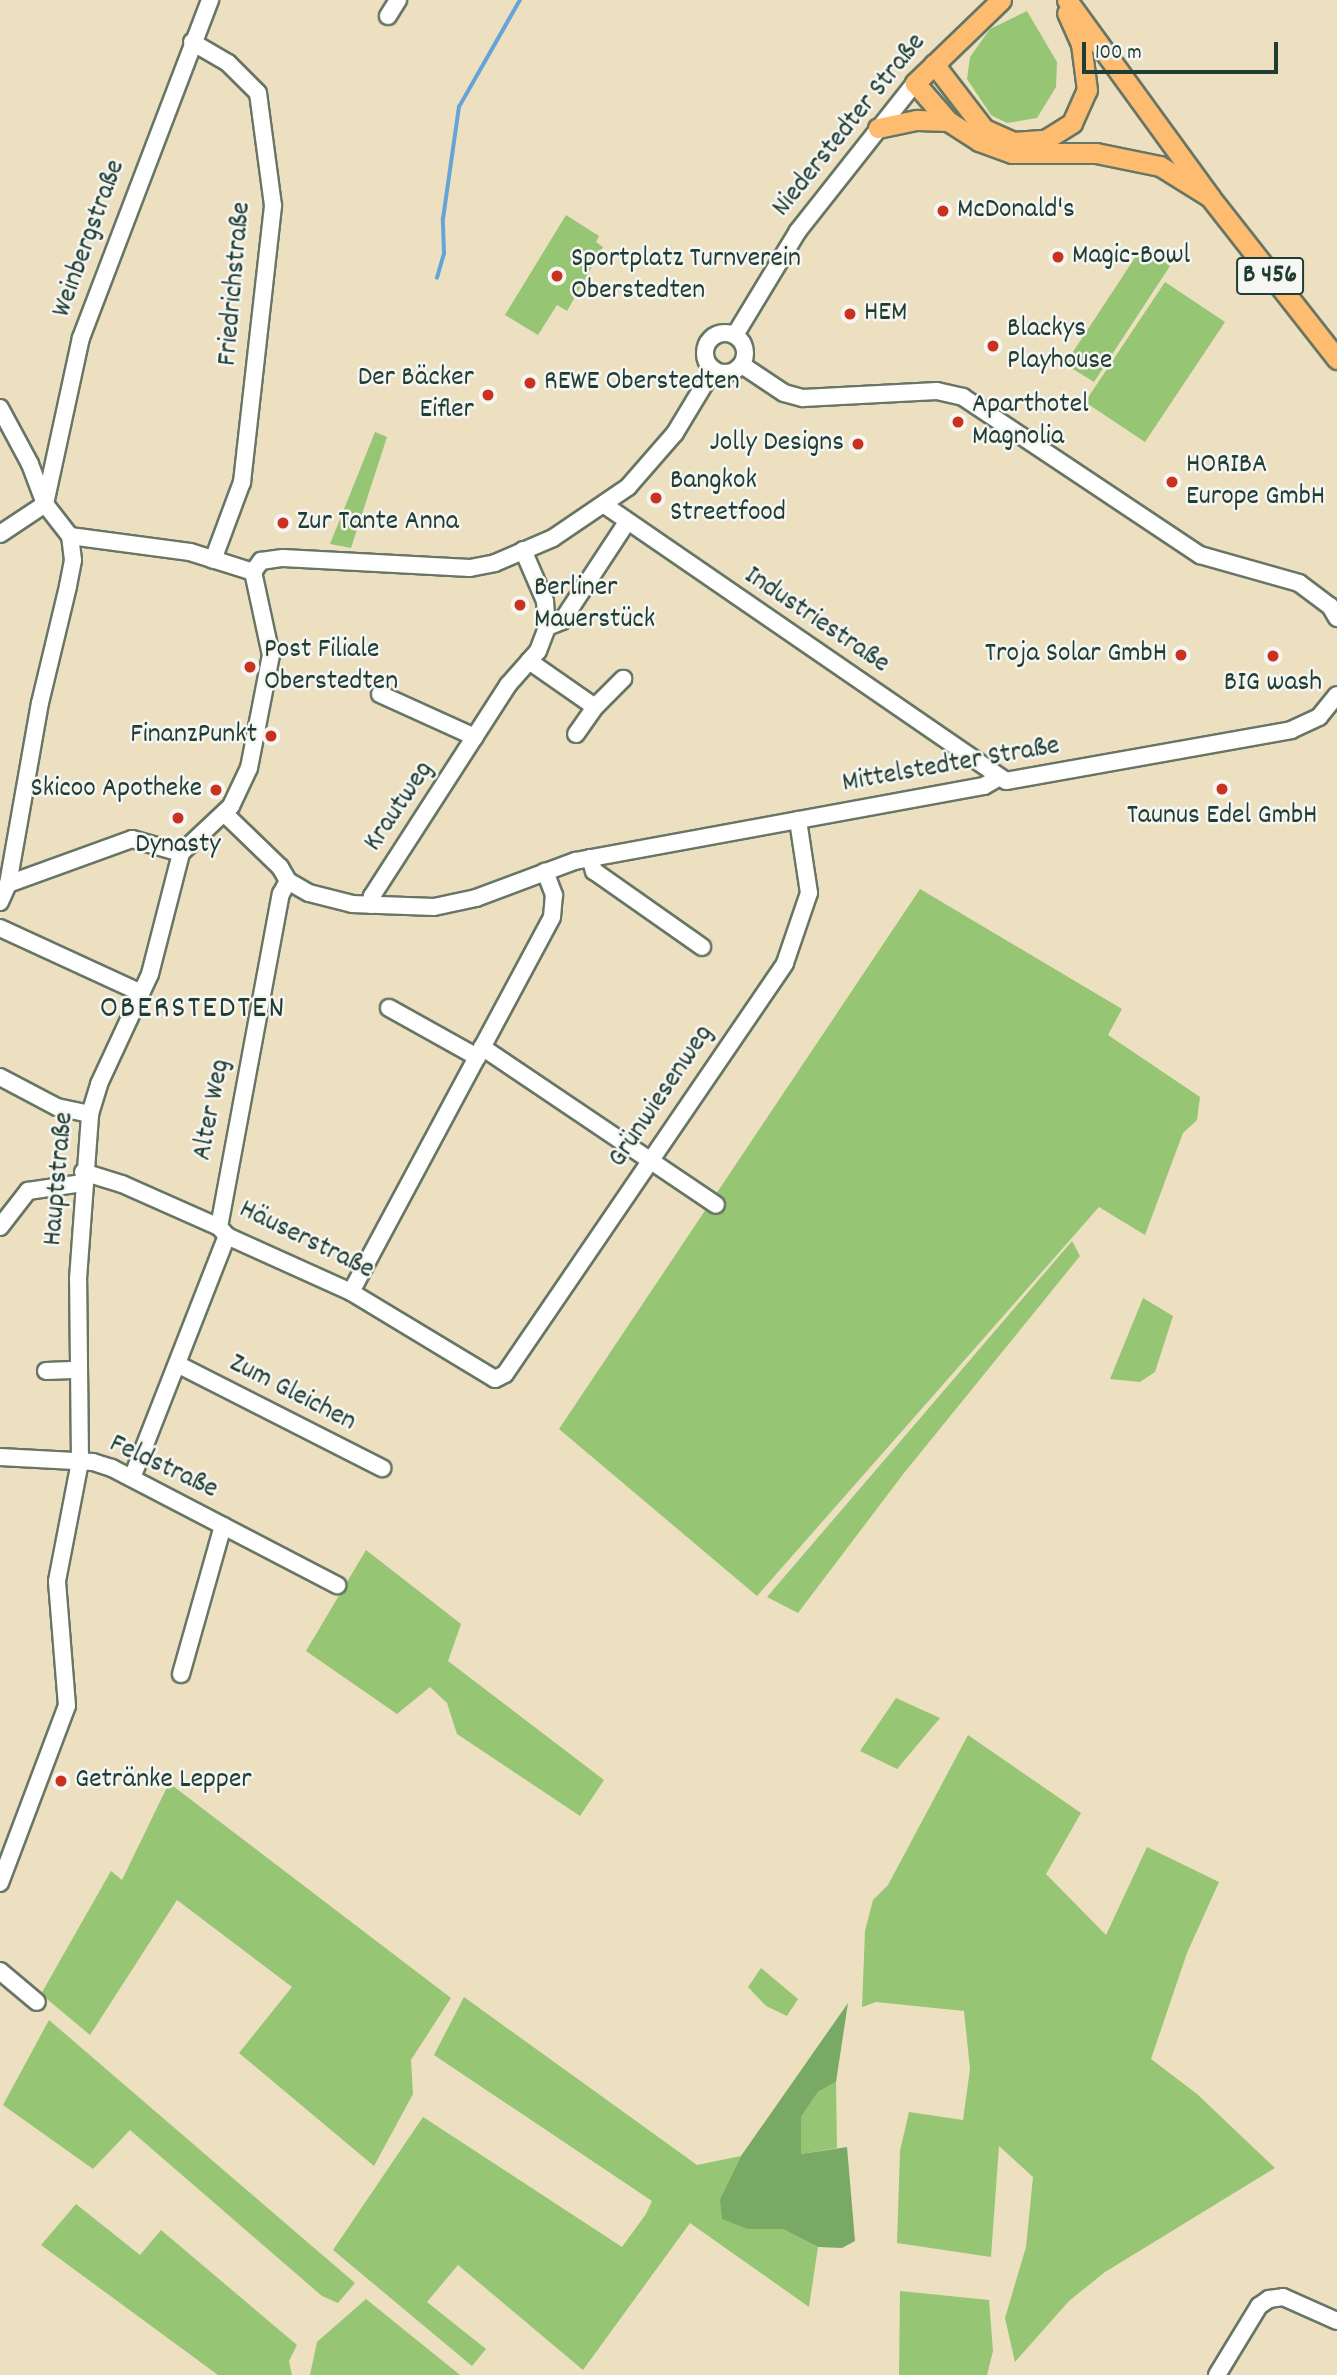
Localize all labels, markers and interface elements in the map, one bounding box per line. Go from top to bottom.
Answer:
street label: Niederstedter Straße [766,28,934,224]
scale bar [1085,28,1281,72]
text: 100 m [1095,39,1142,69]
street label: Weinbergstraße [46,156,134,322]
place label: McDonald's [957,194,1075,228]
street label: Friedrichstraße [212,201,260,367]
marker: McDonald's [935,203,951,219]
place label: Magic-Bowl [1072,240,1190,274]
place label: Sportplatz Turnverein Oberstedten [571,243,801,309]
marker: Magic-Bowl [1050,249,1066,265]
road number: B 456 [1235,254,1305,298]
marker: Sportplatz Turnverein Oberstedten [549,268,565,284]
place label: HEM [864,297,907,331]
marker: HEM [842,306,858,322]
place label: Blackys Playhouse [1007,313,1112,379]
marker: Blackys Playhouse [985,338,1001,354]
place label: Der Bäcker Eifler [358,362,474,428]
place label: REWE Oberstedten [544,366,740,400]
marker: REWE Oberstedten [522,375,538,391]
marker: Der Bäcker Eifler [480,387,496,403]
place label: Aparthotel Magnolia [972,389,1089,455]
marker: Aparthotel Magnolia [950,414,966,430]
place label: Jolly Designs [710,427,844,461]
marker: Jolly Designs [850,436,866,452]
place label: HORIBA Europe GmbH [1186,449,1325,515]
place label: Bangkok Streetfood [670,465,786,531]
marker: HORIBA Europe GmbH [1164,474,1180,490]
marker: Bangkok Streetfood [648,490,664,506]
place label: Zur Tante Anna [297,506,459,540]
marker: Zur Tante Anna [275,515,291,531]
street label: Industriestraße [737,560,895,682]
place label: Berliner Mauerstück [534,572,655,638]
marker: Berliner Mauerstück [512,597,528,613]
place label: Post Filiale Oberstedten [264,634,398,700]
place label: Troja Solar GmbH [985,638,1167,672]
marker: Troja Solar GmbH [1173,647,1189,663]
marker: BIG wash [1265,648,1281,664]
marker: Post Filiale Oberstedten [242,659,258,675]
place label: BIG wash [1224,667,1322,701]
place label: FinanzPunkt [130,719,257,753]
marker: FinanzPunkt [263,728,279,744]
street label: Mittelstedter Straße [840,730,1062,802]
street label: Krautweg [358,756,442,858]
place label: Skicoo Apotheke [31,773,202,807]
marker: Taunus Edel GmbH [1214,781,1230,797]
marker: Skicoo Apotheke [208,782,224,798]
place label: Taunus Edel GmbH [1127,800,1317,834]
marker: Dynasty [170,810,186,826]
place label: Dynasty [135,829,221,863]
district label: OBERSTEDTEN [101,991,285,1029]
street label: Grünwiesenweg [602,1019,722,1175]
street label: Alter Weg [187,1057,239,1163]
street label: Hauptstraße [37,1111,83,1247]
street label: Häuserstraße [233,1194,379,1288]
street label: Zum Gleichen [223,1348,361,1440]
street label: Feldstraße [103,1428,223,1508]
place label: Getränke Lepper [75,1764,252,1798]
marker: Getränke Lepper [53,1773,69,1789]

